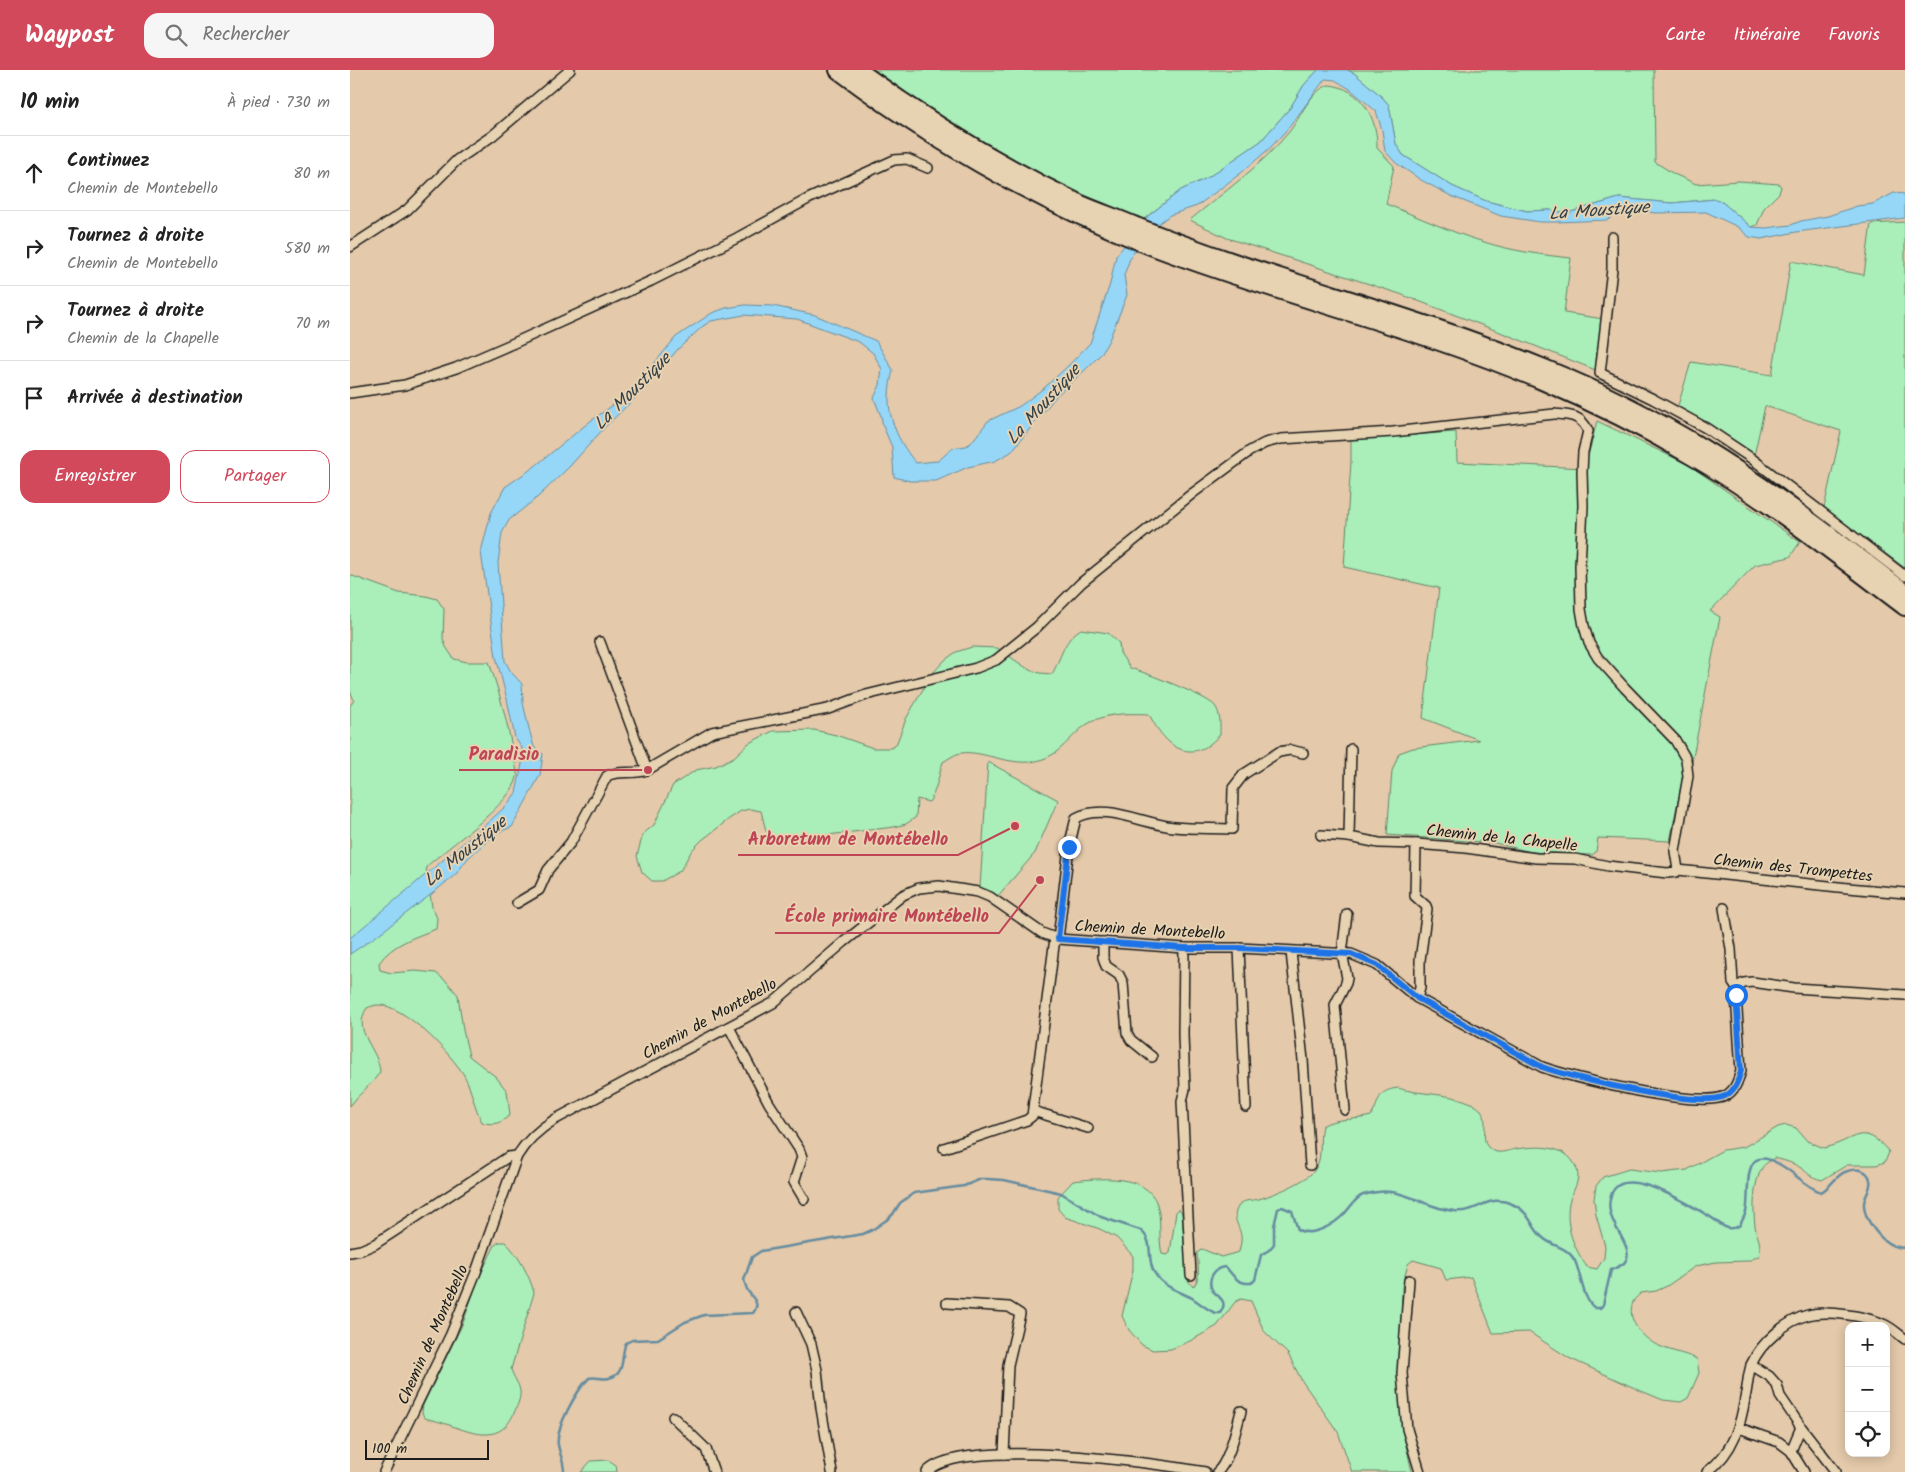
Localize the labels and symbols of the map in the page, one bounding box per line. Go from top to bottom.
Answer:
water label: La Moustique [1548,193,1652,229]
water label: La Moustique [587,345,680,438]
water label: La Moustique [1000,356,1090,452]
callout: Paradisio [459,737,549,770]
text: Paradisio [469,741,539,770]
water label: La Moustique [418,808,516,895]
street label: Chemin de la Chapelle [1425,818,1579,859]
callout: Arboretum de Montébello [738,822,958,855]
text: Arboretum de Montébello [748,826,948,855]
route end [1058,836,1081,859]
street label: Chemin des Trompettes [1712,848,1874,889]
callout: École primaire Montébello [775,900,999,933]
text: École primaire Montébello [785,903,989,932]
street label: Chemin de Montebello [1074,914,1226,947]
street label: Chemin de Montebello [638,972,782,1067]
route start [1725,984,1748,1007]
street label: Chemin de Montebello [391,1261,475,1409]
scale bar [365,1437,489,1460]

